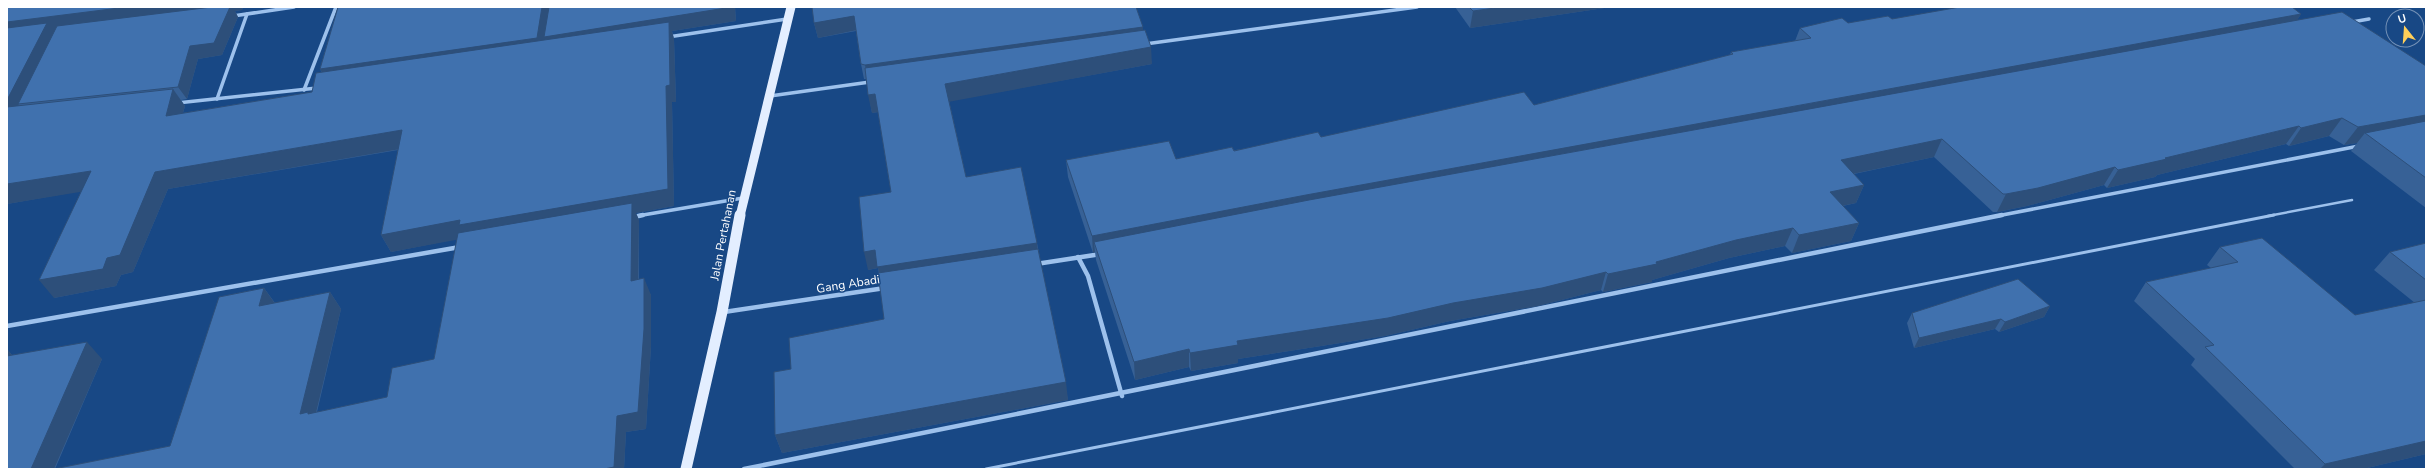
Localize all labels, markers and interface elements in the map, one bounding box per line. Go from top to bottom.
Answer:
north arrow [2385,8,2425,48]
text: U [2396,11,2408,27]
street label: Jalan Pertahanan [706,188,740,283]
street label: Gang Abadi [815,271,881,297]

